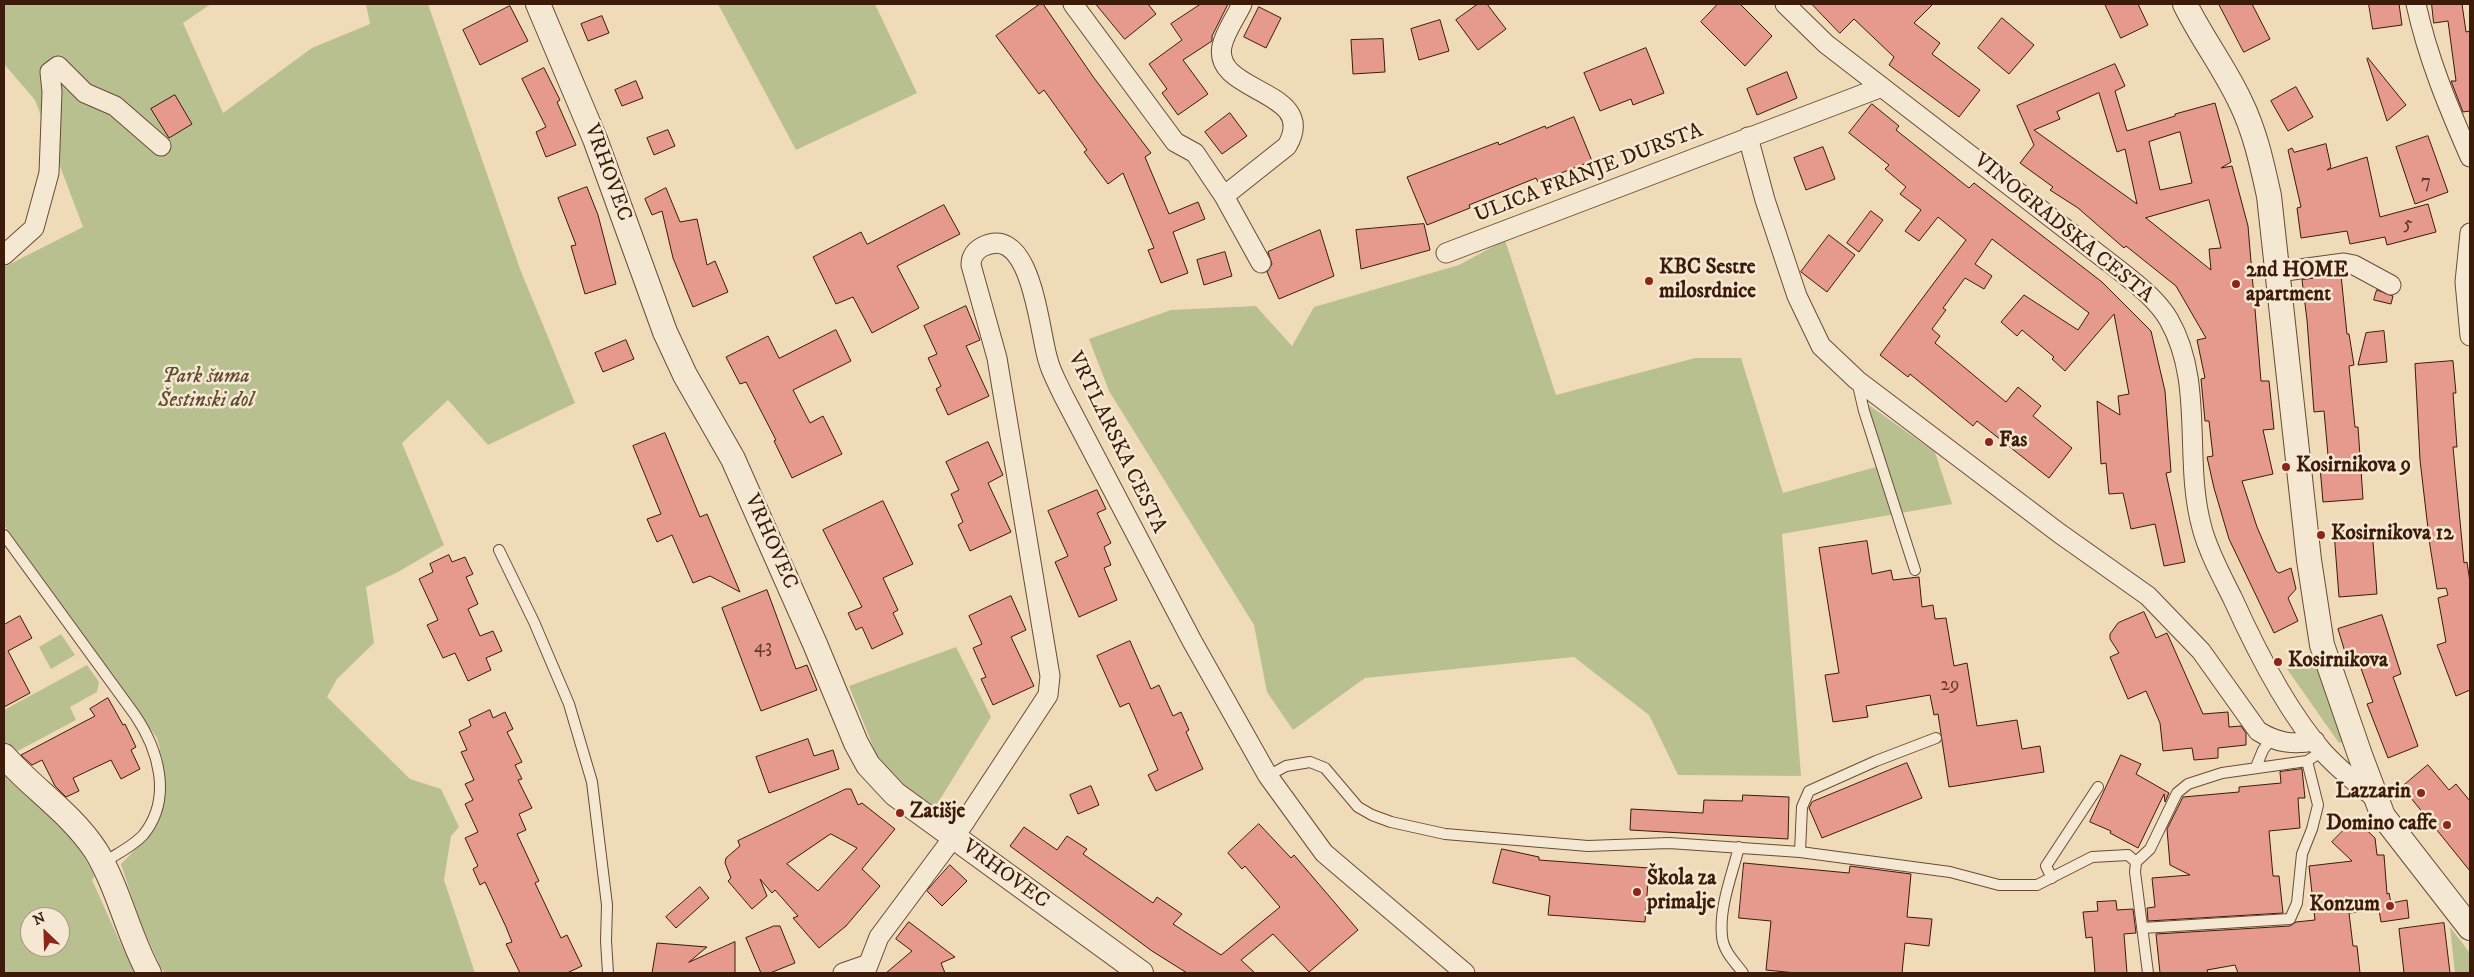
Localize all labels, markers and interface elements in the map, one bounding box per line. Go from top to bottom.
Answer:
street label: ULICA FRANJE DURSTA [1471,119,1707,229]
street label: VRHOVEC [578,121,636,225]
street label: VINOGRADSKA CESTA [1968,149,2158,309]
house number: 7 [2421,172,2431,194]
house number: 5 [2403,214,2413,236]
place label: KBC Sestre milosrdnice [1659,256,1756,306]
place label: 2nd HOME apartment [2246,259,2348,309]
marker: KBC Sestre milosrdnice [1643,275,1655,287]
marker: 2nd HOME apartment [2230,278,2242,290]
street label: VRTLARSKA CESTA [1061,348,1171,538]
park label: Park šuma Šestinski dol [158,365,254,415]
place label: Fas [1999,429,2027,455]
marker: Fas [1983,436,1995,448]
place label: Kosirnikova 9 [2296,454,2411,480]
marker: Kosirnikova 9 [2280,461,2292,473]
street label: VRHOVEC [738,491,802,593]
place label: Kosirnikova 12 [2331,522,2454,548]
marker: Kosirnikova 12 [2315,529,2327,541]
house number: 43 [754,637,772,659]
place label: Kosirnikova [2288,649,2388,675]
marker: Kosirnikova [2272,656,2284,668]
house number: 29 [1941,675,1959,697]
place label: Lazzarin [2336,780,2411,806]
marker: Lazzarin [2415,787,2427,799]
place label: Zatišje [910,800,965,826]
marker: Zatišje [894,807,906,819]
place label: Domino caffe [2326,812,2437,838]
marker: Domino caffe [2441,819,2453,831]
street label: VRHOVEC [957,835,1053,915]
place label: Škola za primalje [1647,867,1716,917]
marker: Škola za primalje [1631,886,1643,898]
place label: Konzum [2309,893,2380,919]
marker: Konzum [2384,900,2396,912]
north arrow [20,907,70,957]
text: N [30,909,48,930]

